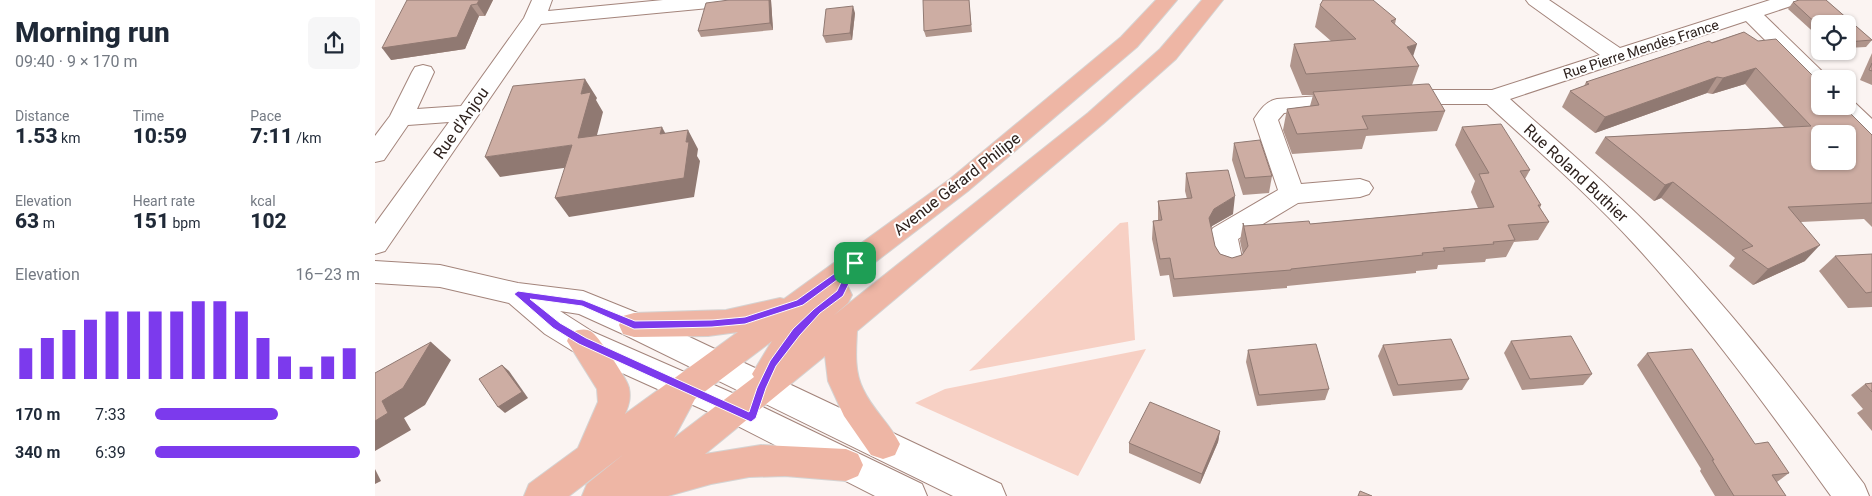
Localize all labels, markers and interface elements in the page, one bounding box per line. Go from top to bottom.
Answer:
map controls [1811,15,1856,170]
button: locate [1811,15,1856,60]
text: Morning run [15,16,170,49]
street label: Rue Pierre Mendès France [1561,16,1721,82]
button: share [308,17,360,69]
text: 09:40 · 9 × 170 m [15,52,137,71]
button: + [1811,70,1856,115]
street label: Rue d'Anjou [429,84,493,162]
text: Distance [15,108,70,124]
text: Time [133,108,164,124]
text: Pace [250,108,281,124]
street label: Rue Roland Buthier [1520,120,1632,226]
text: 1.53 [15,124,58,148]
text: 10:59 [133,124,187,148]
text: 7:11 [250,124,293,148]
button: − [1811,125,1856,170]
street label: Avenue Gérard Philipe [890,129,1024,239]
text: km [58,130,80,146]
text: /km [293,130,321,146]
text: Elevation [15,193,72,209]
text: Heart rate [133,193,195,209]
text: kcal [250,193,276,209]
text: 63 [15,209,39,233]
text: 151 [133,209,169,233]
text: 102 [250,209,287,233]
text: m [39,215,55,231]
text: bpm [169,215,200,231]
pin [834,242,876,284]
icon: arrive [841,249,869,277]
text: Elevation [15,265,80,284]
text: 16–23 m [296,265,360,284]
text: 170 m [15,405,60,424]
text: 7:33 [95,405,126,424]
text: 340 m [15,443,60,462]
text: 6:39 [95,443,126,462]

